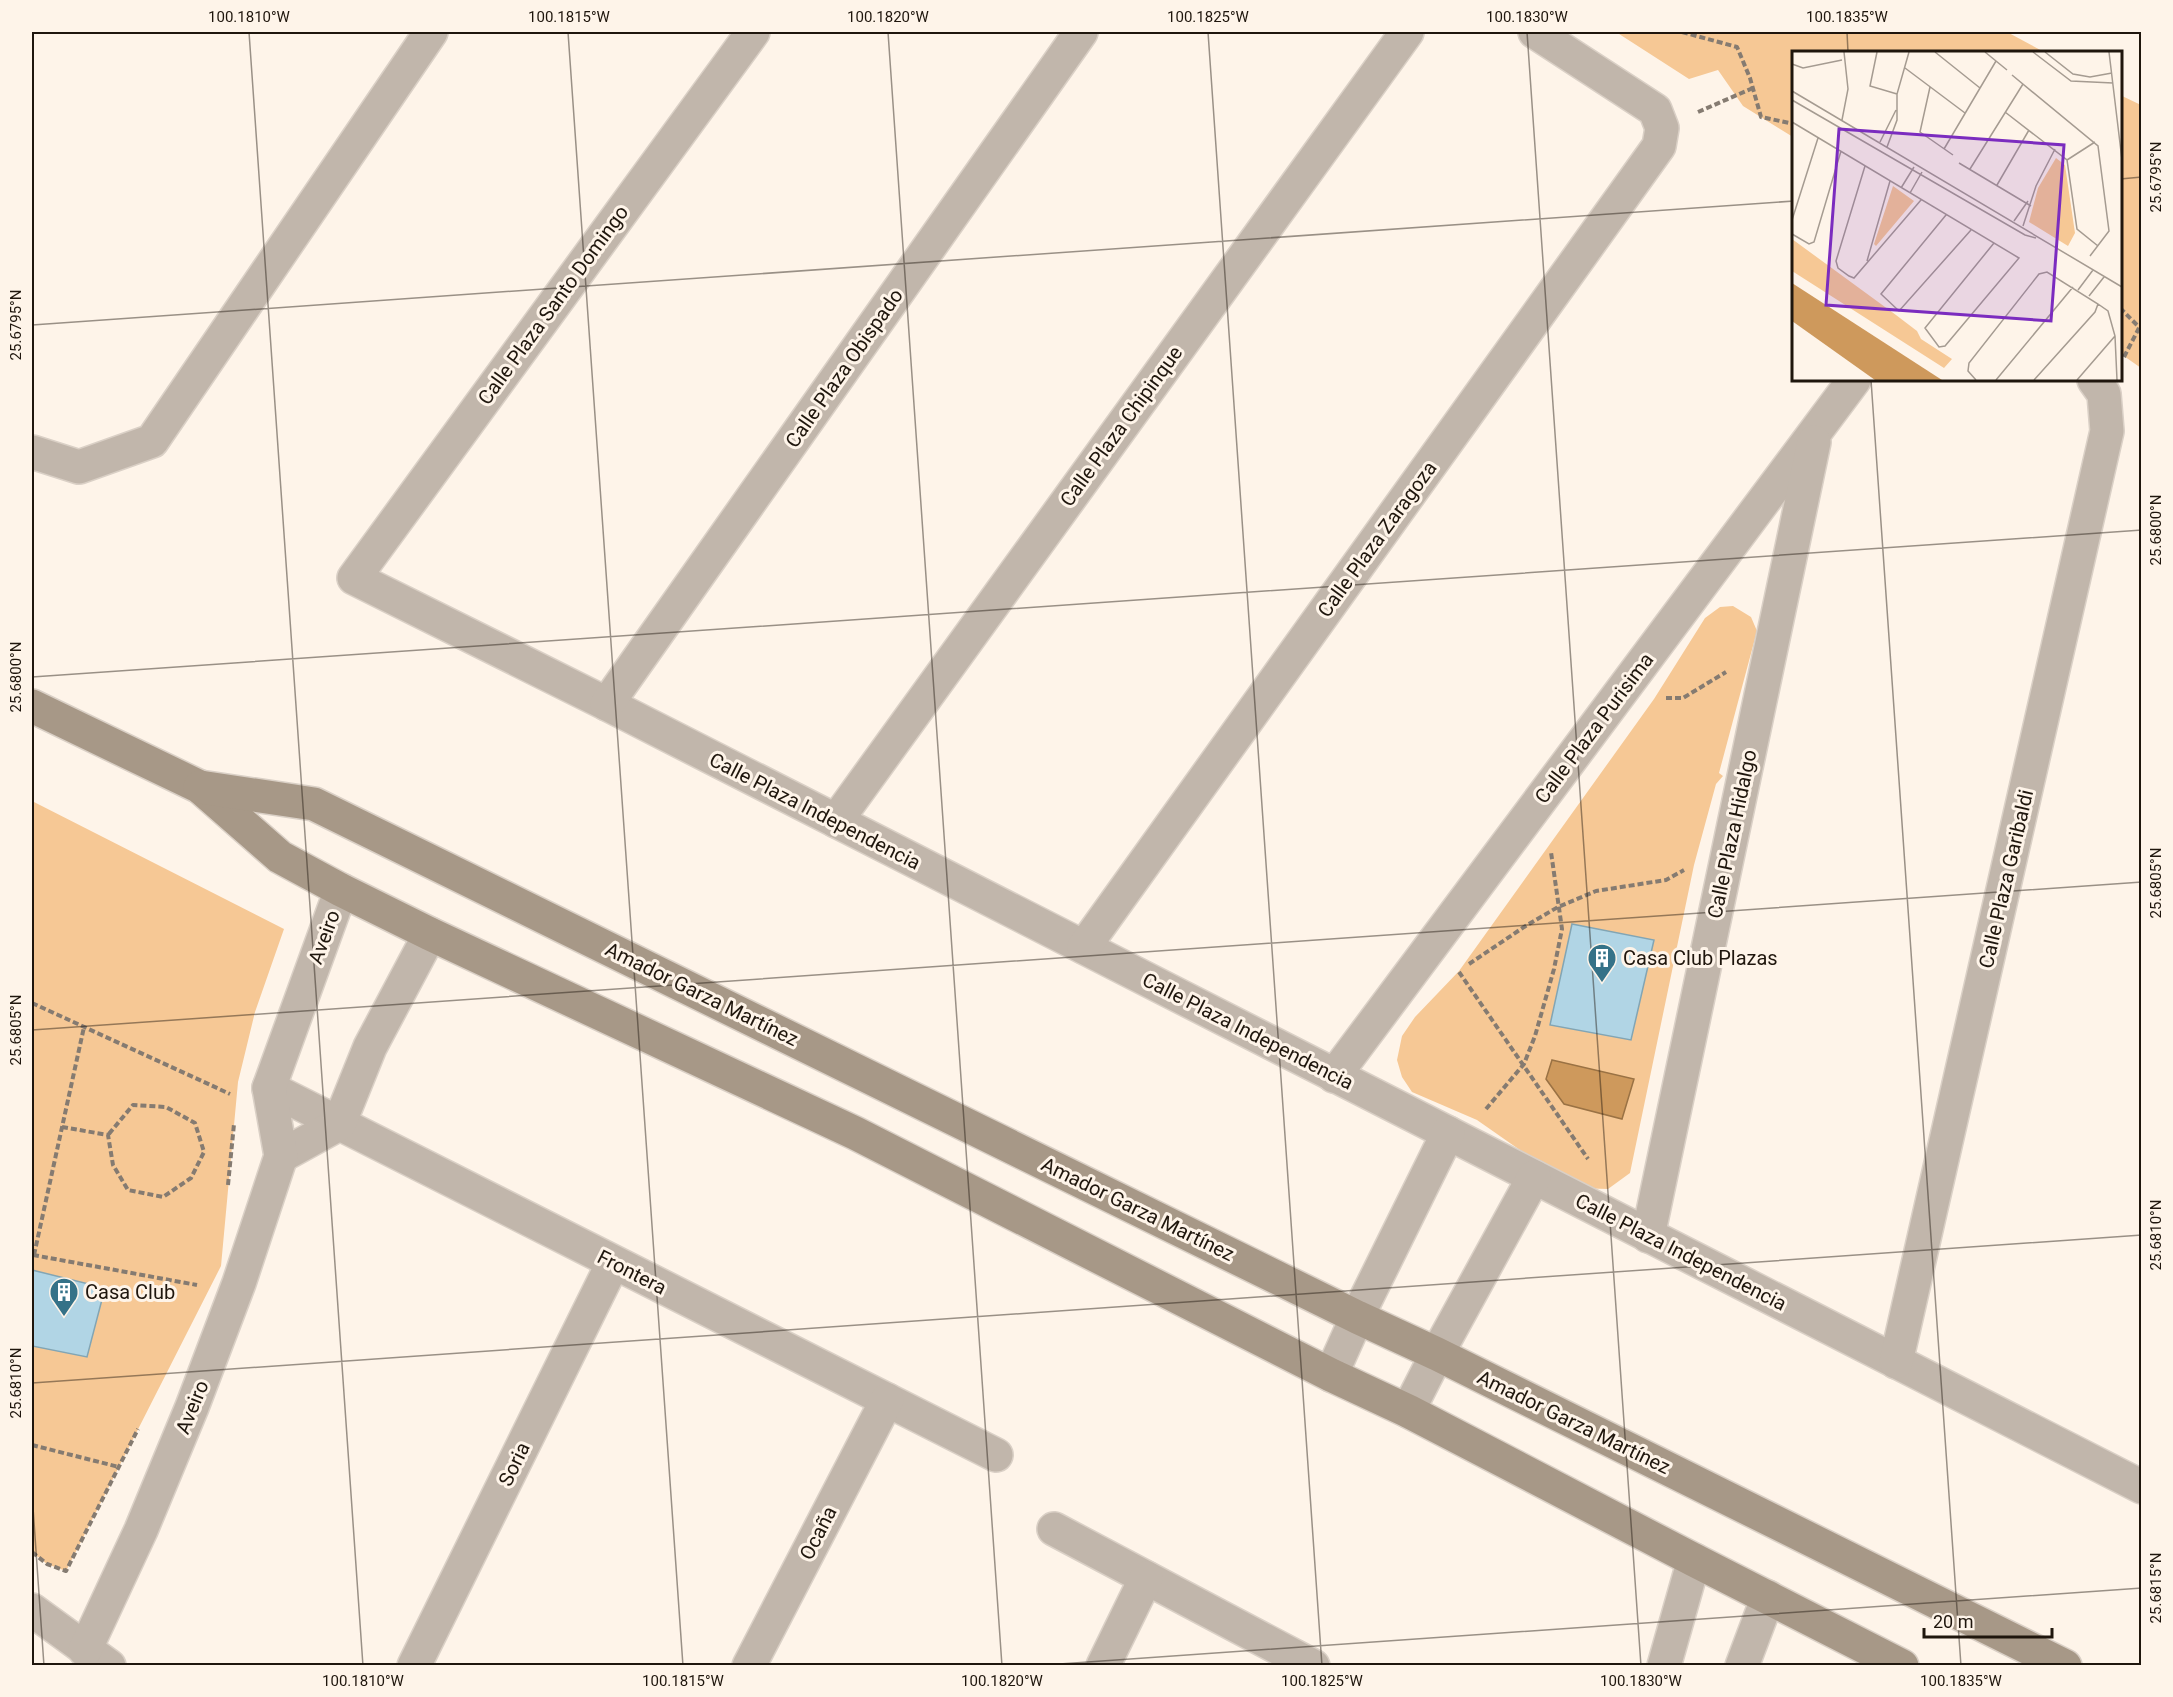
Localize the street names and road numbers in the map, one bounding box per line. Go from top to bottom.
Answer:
street label: Calle Plaza Santo Domingo [473,201,633,409]
street label: Calle Plaza Obispado [780,284,908,452]
street label: Calle Plaza Chipinque [1055,341,1187,511]
street label: Calle Plaza Zaragoza [1312,456,1442,622]
street label: Calle Plaza Purisima [1530,648,1658,808]
street label: Calle Plaza Independencia [705,747,925,875]
street label: Calle Plaza Hidalgo [1702,747,1762,921]
street label: Calle Plaza Garibaldi [1974,787,2038,971]
street label: Aveiro [303,907,345,967]
street label: Amador Garza Martínez [602,937,802,1051]
street label: Calle Plaza Independencia [1138,967,1358,1095]
street label: Amador Garza Martínez [1038,1152,1238,1266]
street label: Calle Plaza Independencia [1571,1188,1791,1316]
street label: Frontera [593,1244,671,1300]
street label: Amador Garza Martínez [1474,1365,1674,1479]
street label: Aveiro [170,1377,214,1437]
street label: Soria [493,1438,535,1490]
street label: Ocaña [794,1502,842,1564]

